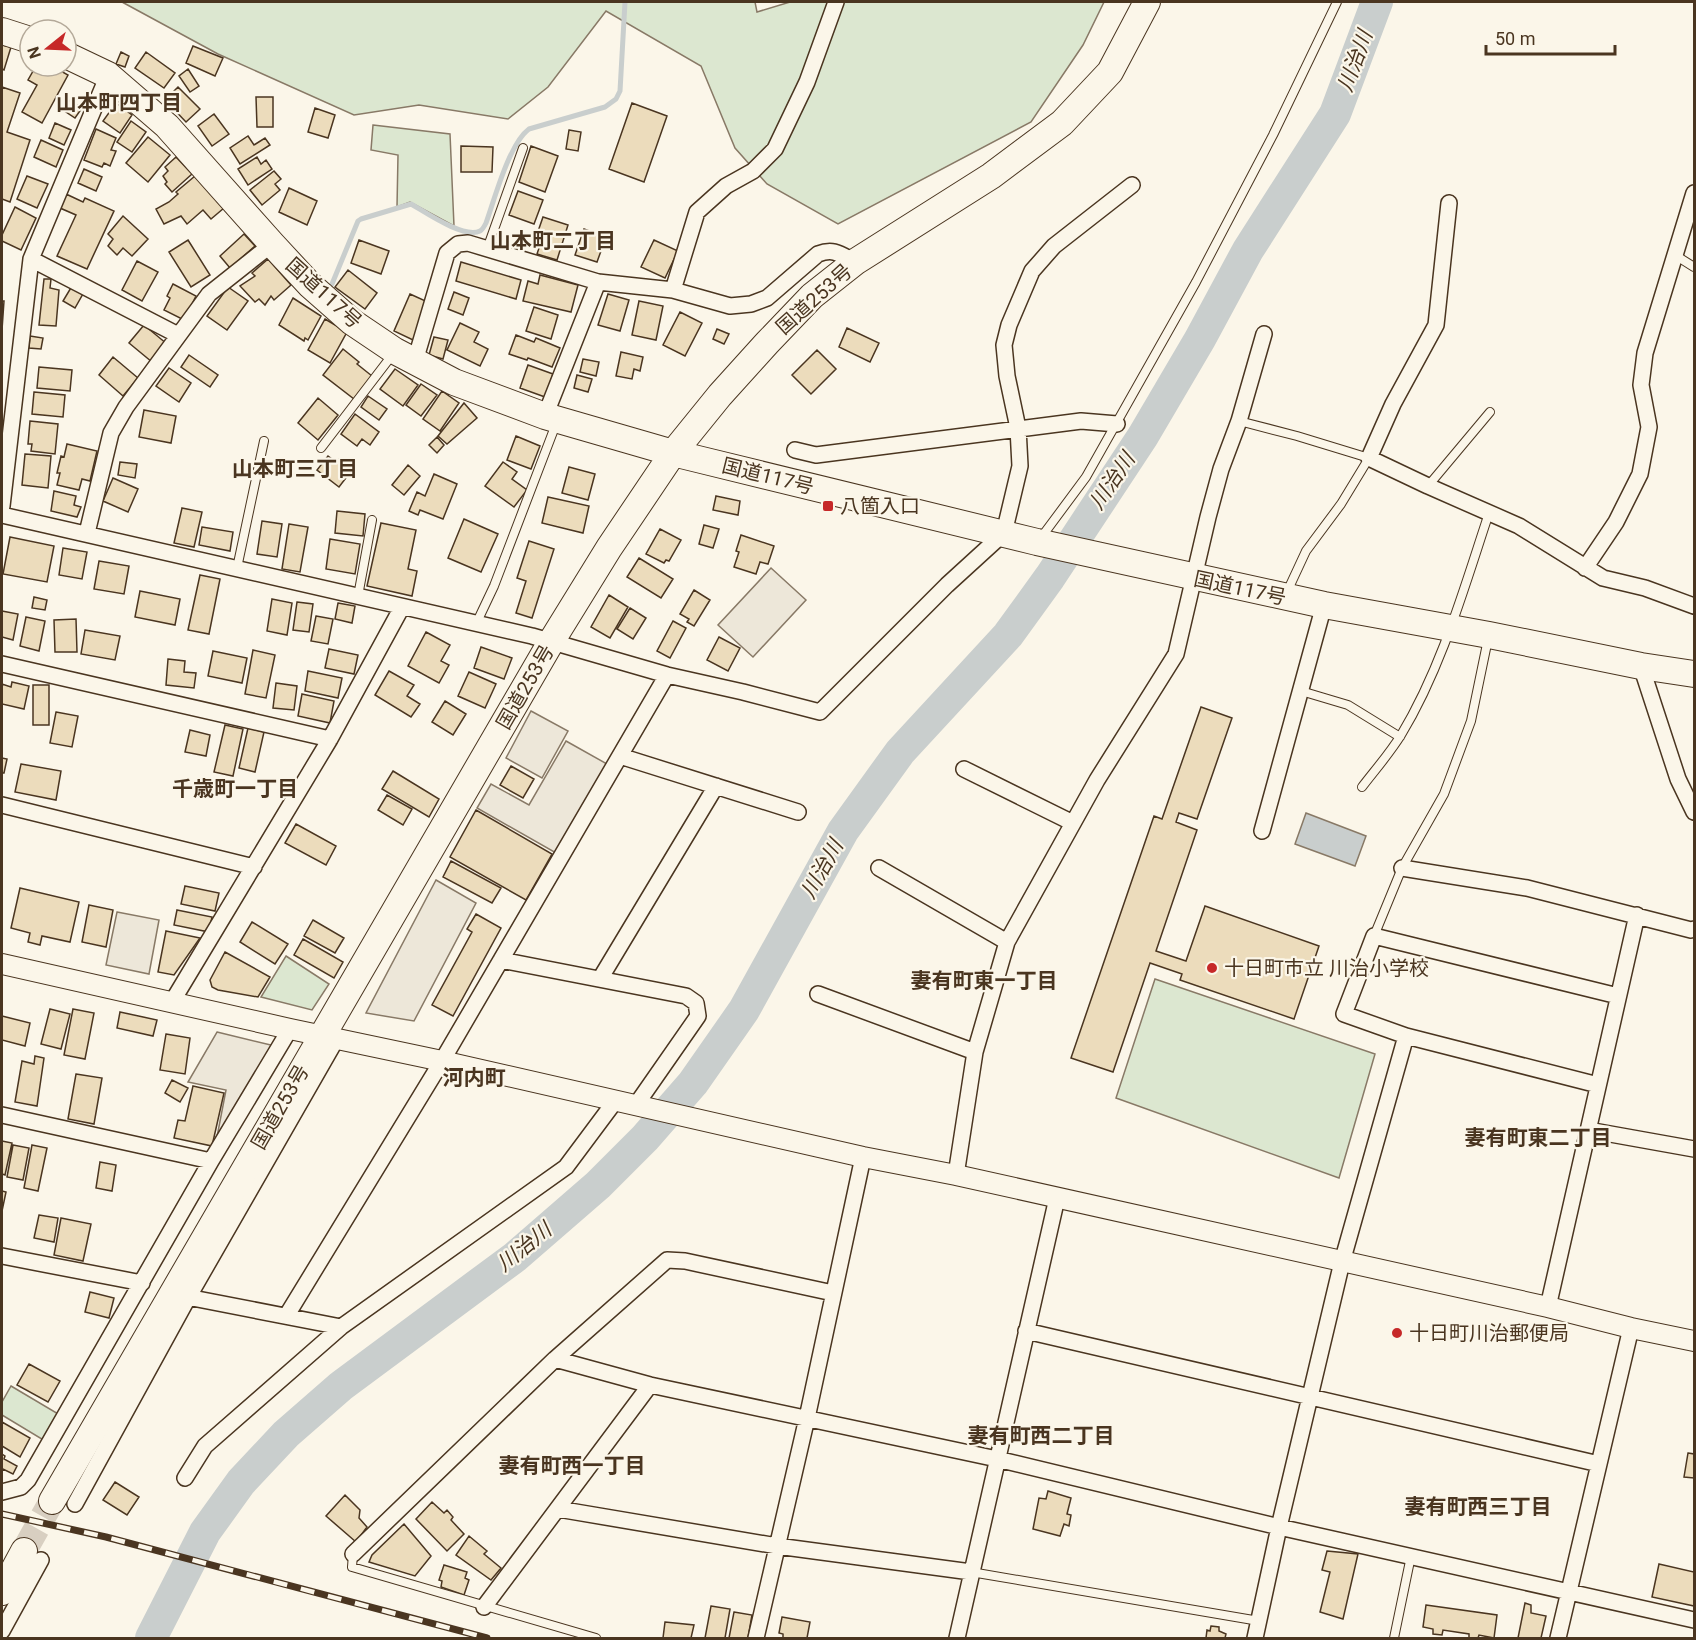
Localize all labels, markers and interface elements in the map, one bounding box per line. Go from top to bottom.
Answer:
north arrow [18,18,78,78]
scale bar [1486,18,1615,56]
water label: 川治川 [1333,25,1378,95]
text: 50 m [1495,28,1535,49]
text: N [23,44,45,61]
district label: 山本町四丁目 [56,91,182,115]
district label: 山本町二丁目 [490,229,616,253]
street label: 国道117号 [281,253,367,333]
street label: 国道253号 [771,259,857,339]
water label: 川治川 [1084,447,1141,514]
street label: 国道117号 [720,453,816,499]
district label: 山本町三丁目 [232,457,358,481]
place label: 八箇入口 [840,494,920,518]
marker: 八箇入口 [821,499,835,513]
street label: 国道117号 [1192,567,1288,609]
street label: 国道253号 [491,640,559,734]
district label: 千歳町一丁目 [172,777,298,801]
water label: 川治川 [796,834,849,902]
place label: 十日町市立 川治小学校 [1224,956,1429,980]
marker: 十日町市立 川治小学校 [1205,961,1219,975]
district label: 妻有町東一丁目 [911,969,1058,993]
street label: 国道253号 [246,1060,314,1154]
district label: 河内町 [443,1066,506,1090]
district label: 妻有町東二丁目 [1465,1126,1612,1150]
water label: 川治川 [492,1217,558,1276]
place label: 十日町川治郵便局 [1409,1321,1569,1345]
marker: 十日町川治郵便局 [1390,1326,1404,1340]
district label: 妻有町西二丁目 [968,1424,1115,1448]
district label: 妻有町西一丁目 [499,1454,646,1478]
district label: 妻有町西三丁目 [1405,1495,1552,1519]

